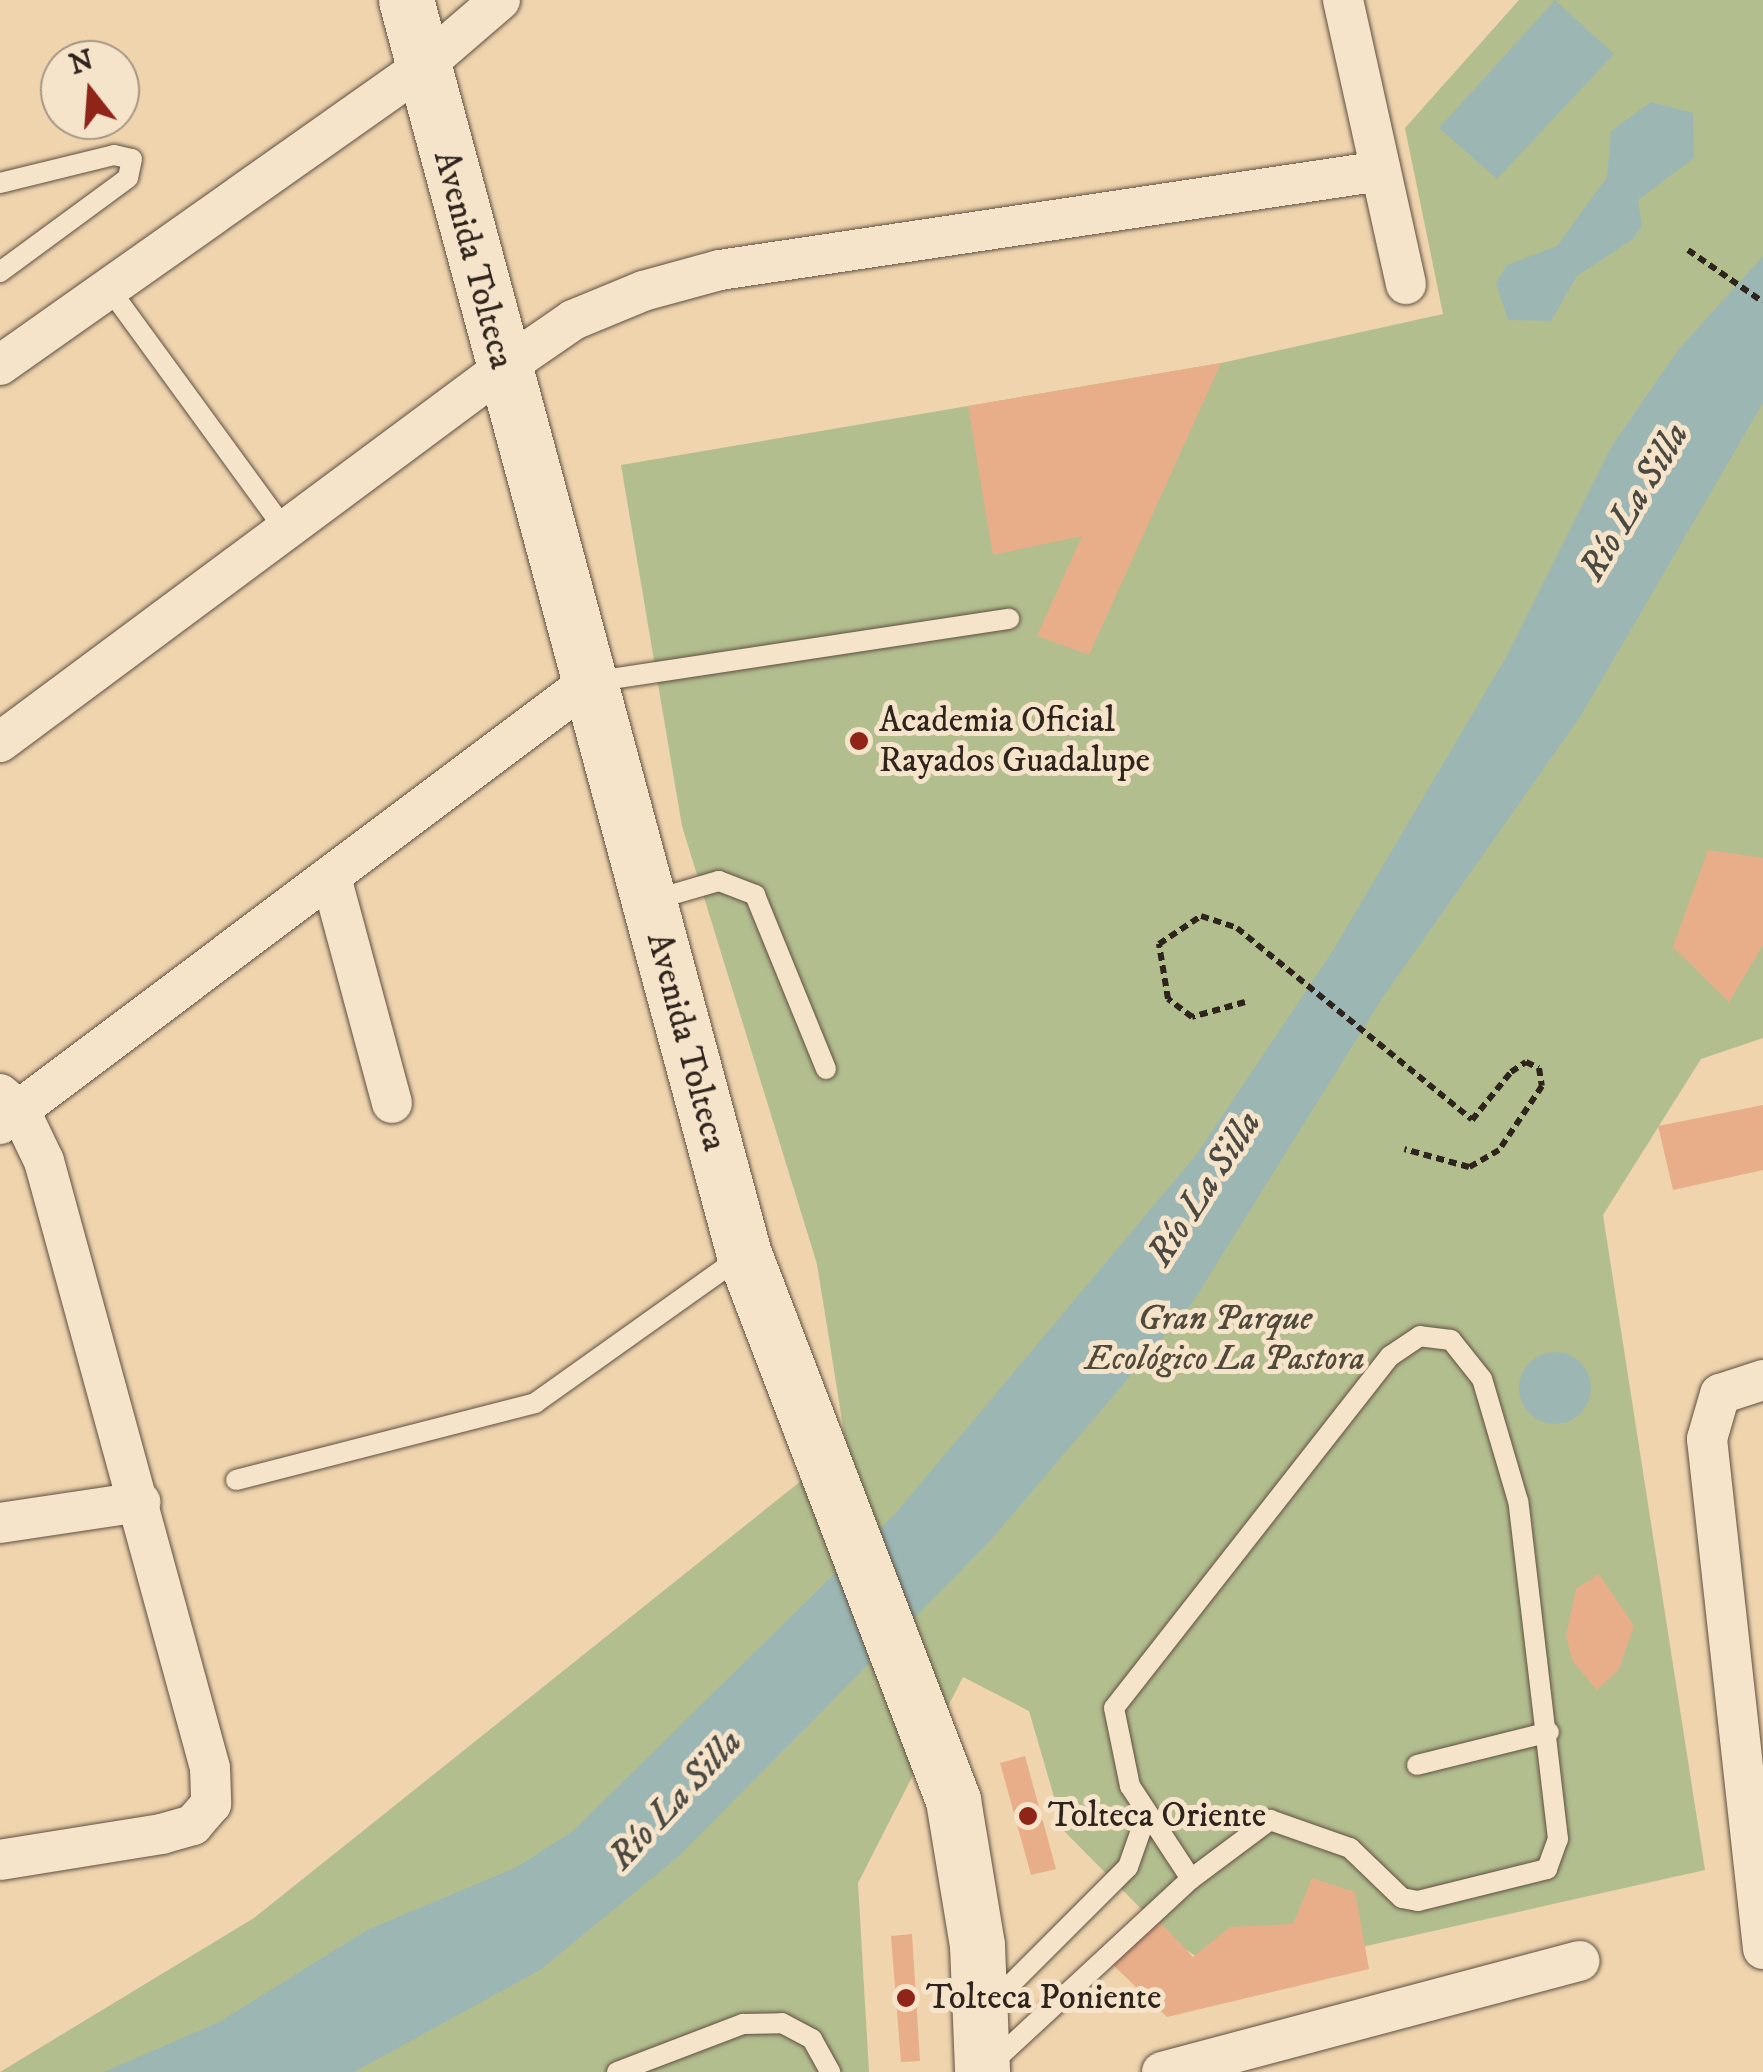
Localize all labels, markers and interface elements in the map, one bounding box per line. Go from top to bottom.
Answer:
north arrow [40,40,140,140]
text: N [66,43,98,83]
street label: Avenida Tolteca [424,146,522,374]
water label: Río La Silla [1570,415,1700,589]
place label: Academia Oficial Rayados Guadalupe [879,700,1150,782]
marker: Academia Oficial Rayados Guadalupe [848,730,870,752]
street label: Avenida Tolteca [637,928,735,1156]
water label: Río La Silla [1138,1103,1272,1275]
park label: Gran Parque Ecológico La Pastora [1085,1298,1365,1380]
water label: Río La Silla [599,1720,753,1880]
place label: Tolteca Oriente [1048,1795,1266,1837]
marker: Tolteca Oriente [1017,1805,1039,1827]
place label: Tolteca Poniente [926,1977,1161,2019]
marker: Tolteca Poniente [895,1987,917,2009]

